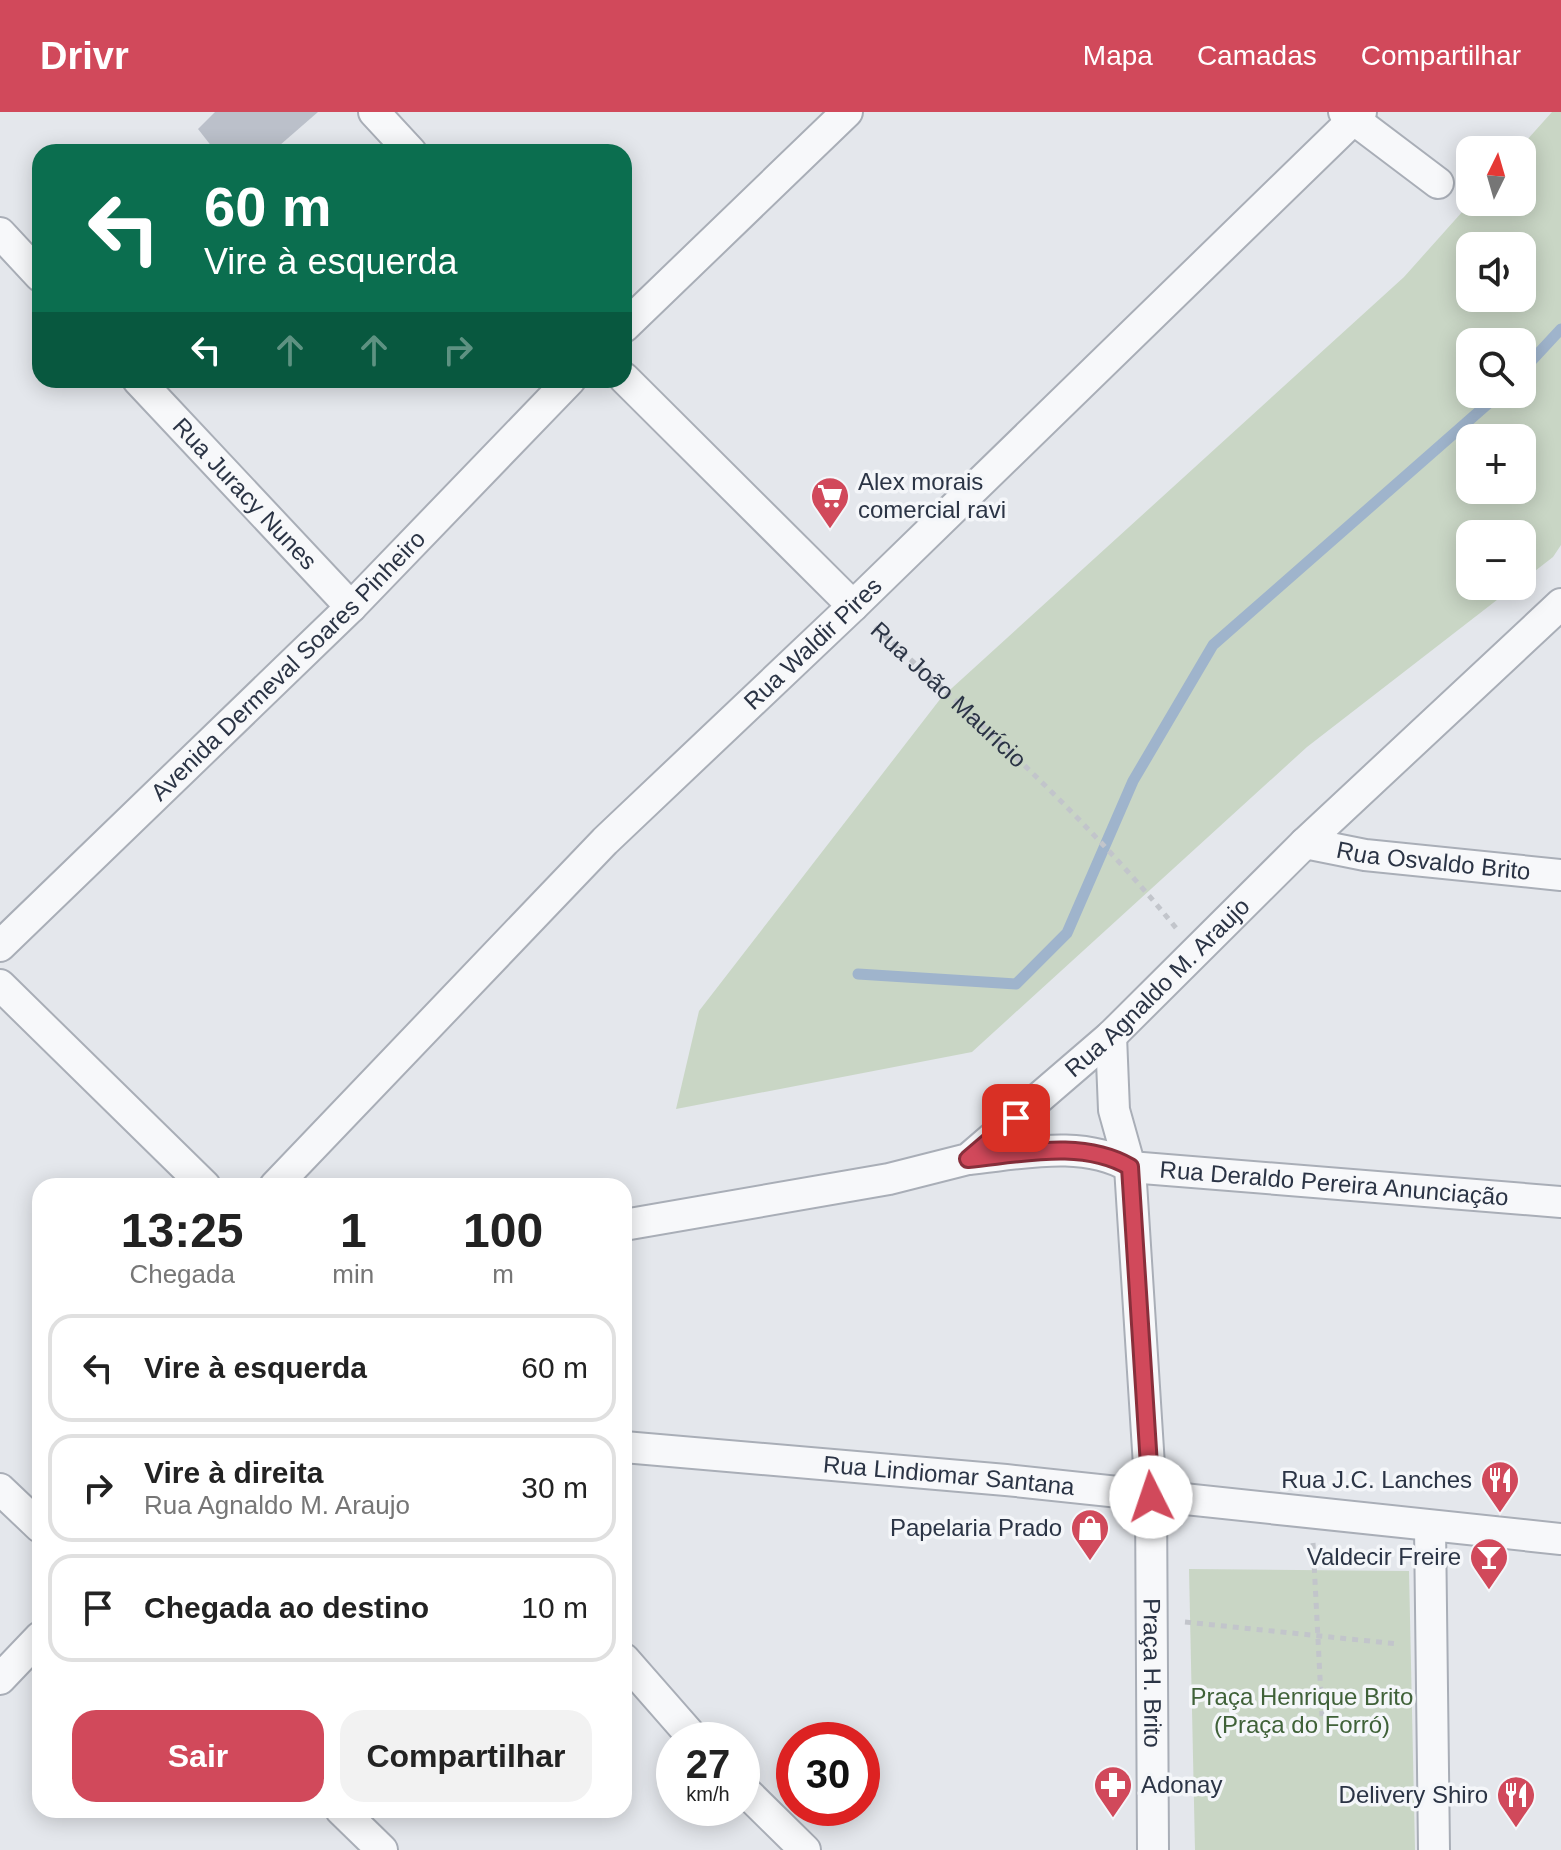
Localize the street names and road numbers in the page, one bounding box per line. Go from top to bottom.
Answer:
street label: Rua Juracy Nunes [168,412,323,575]
street label: Avenida Dermeval Soares Pinheiro [145,525,430,806]
street label: Rua Waldir Pires [738,572,887,715]
street label: Rua João Maurício [866,616,1032,773]
street label: Rua Osvaldo Brito [1334,836,1532,885]
street label: Rua Agnaldo M. Araujo [1059,892,1255,1082]
street label: Rua Deraldo Pereira Anunciação [1159,1155,1510,1211]
street label: Rua Lindiomar Santana [822,1450,1076,1500]
street label: Praça H. Brito [1139,1598,1166,1748]

